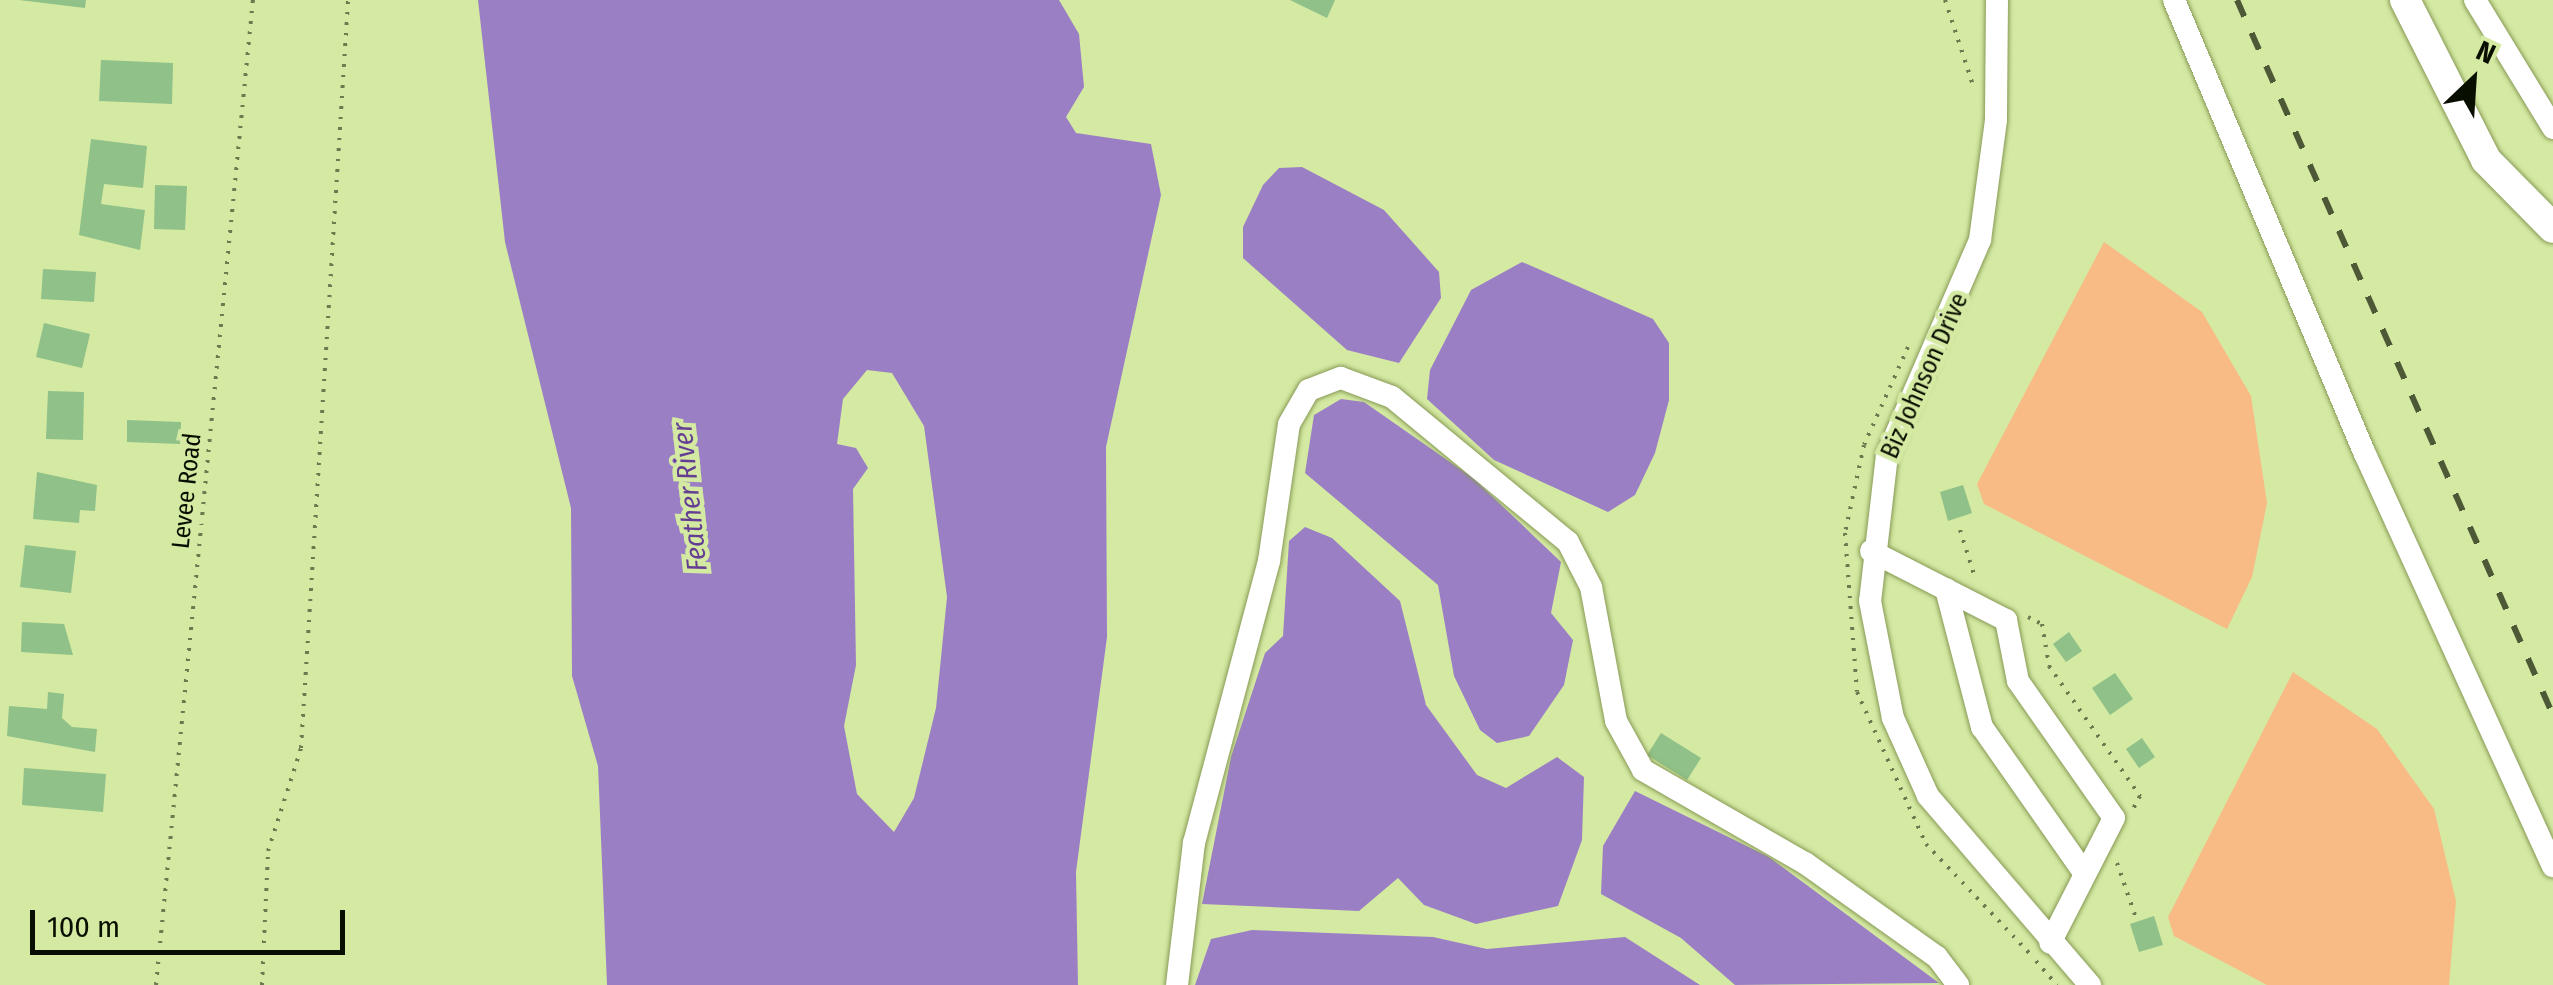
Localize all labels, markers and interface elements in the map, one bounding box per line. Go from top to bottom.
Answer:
north arrow [2423,30,2523,130]
text: N [2471,34,2500,71]
street label: Biz Johnson Drive [1875,289,1975,463]
water label: Feather River [665,421,715,573]
street label: Levee Road [166,432,208,550]
scale bar [35,890,350,952]
text: 100 m [47,909,120,945]

